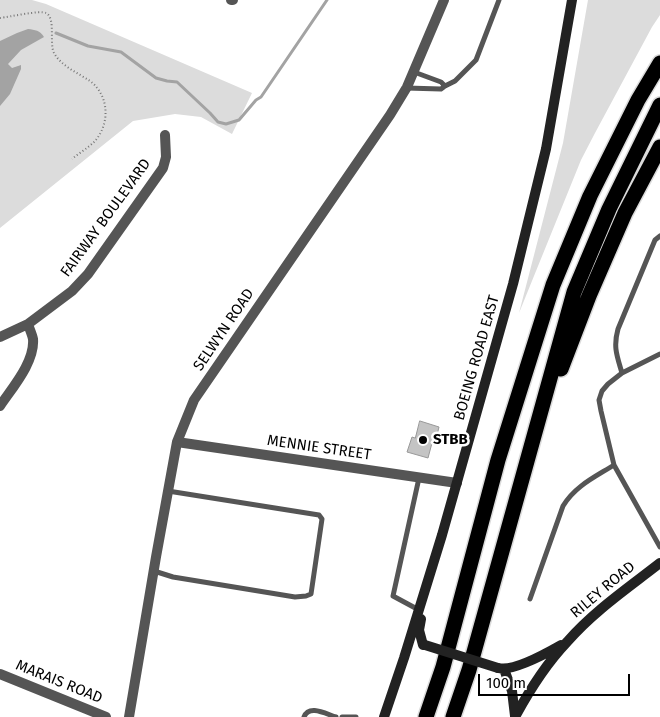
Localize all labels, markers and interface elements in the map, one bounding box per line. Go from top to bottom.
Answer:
street label: FAIRWAY BOULEVARD [57,155,155,281]
street label: SELWYN ROAD [190,285,258,375]
street label: BOEING ROAD EAST [451,293,503,423]
place label: STBB [433,431,468,449]
street label: MENNIE STREET [266,432,372,464]
marker: STBB [417,434,429,446]
street label: RILEY ROAD [567,558,639,622]
street label: MARAIS ROAD [13,656,105,708]
scale bar [480,664,632,696]
text: 100 m [486,674,526,692]

